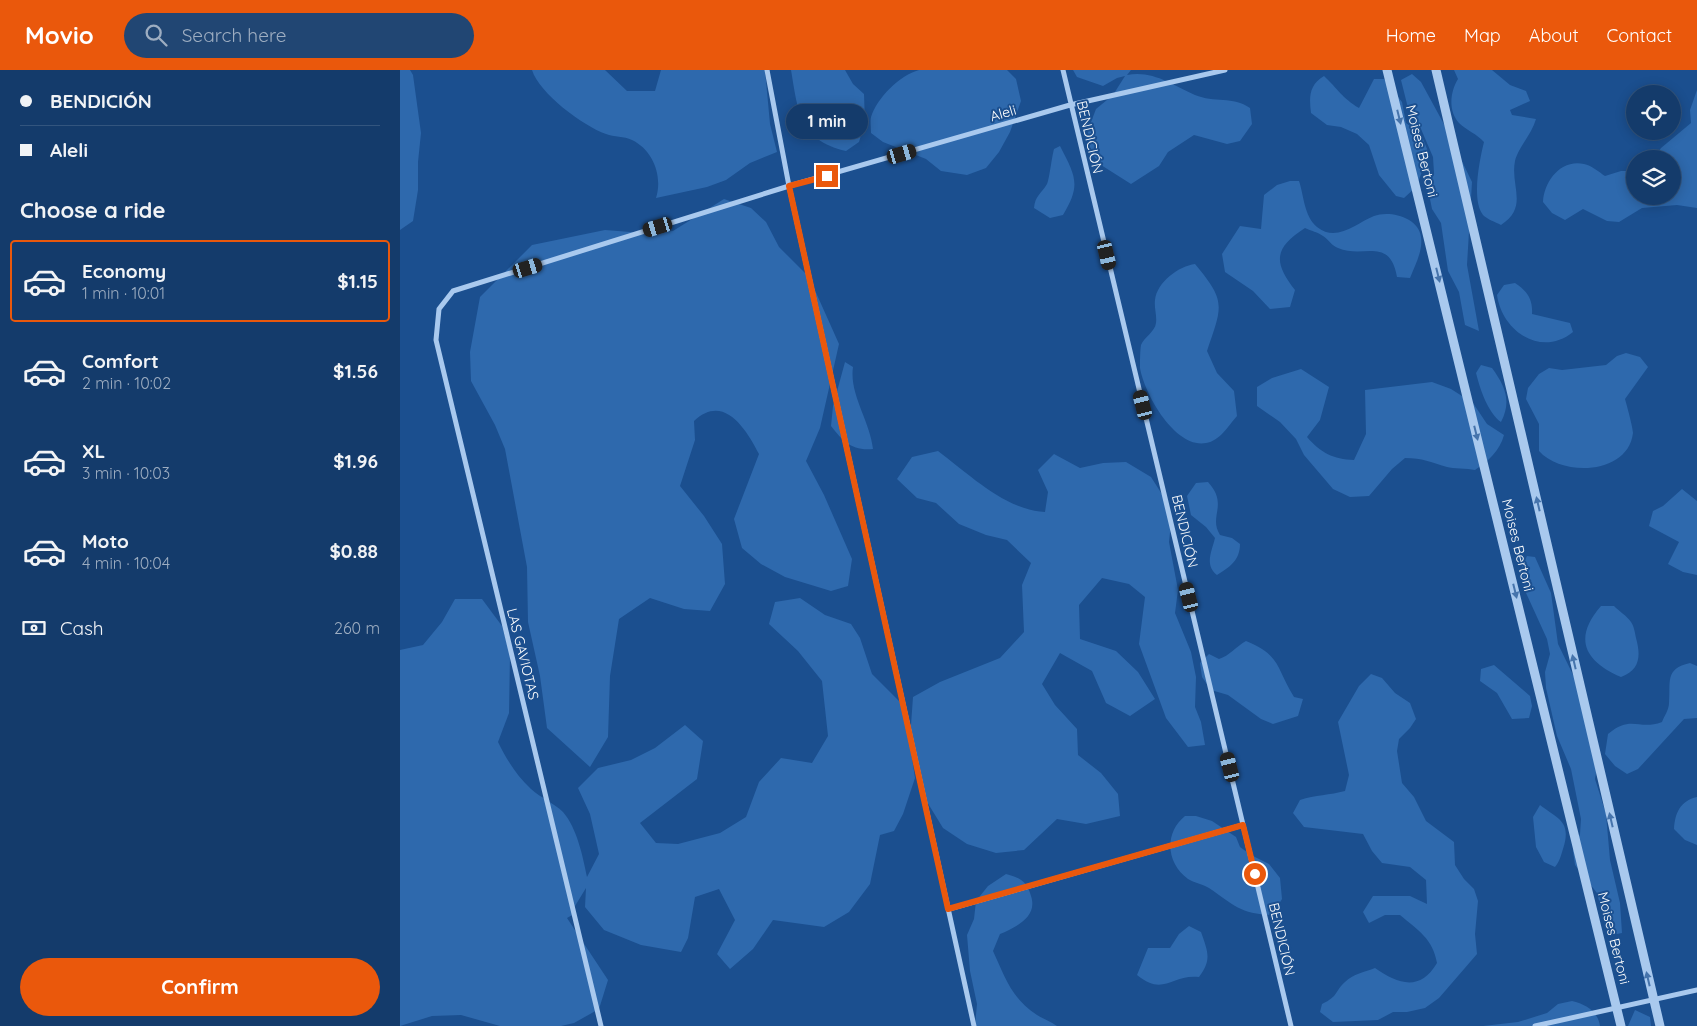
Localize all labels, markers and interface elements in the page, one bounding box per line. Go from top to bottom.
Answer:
search box [124,13,474,58]
text: Movio [25,20,94,50]
icon: search [142,21,170,49]
text: Search here [182,23,287,47]
text: Home [1386,24,1436,47]
text: Map [1464,24,1501,47]
text: About [1529,24,1579,47]
text: Contact [1607,24,1672,47]
map controls [1626,85,1681,205]
button: locate [1626,85,1681,140]
text: BENDICIÓN [50,89,152,113]
street label: BENDICIÓN [1073,99,1107,175]
street label: Aleli [988,101,1018,125]
street label: Moises Bertoni [1402,103,1442,199]
callout: 1 min [786,104,868,138]
one-way arrow [1395,110,1403,125]
text: 1 min [808,111,846,131]
text: Aleli [50,138,88,162]
car [885,143,918,165]
button: layers [1626,150,1681,205]
route end [816,165,838,187]
text: Choose a ride [20,196,165,224]
car [641,215,674,239]
car [1096,239,1117,271]
car [511,256,544,280]
icon: car [22,259,67,304]
text: Economy [82,259,166,283]
one-way arrow [1434,268,1442,283]
text: $1.15 [337,269,378,293]
text: 1 min · 10:01 [82,283,165,303]
icon: car [22,349,67,394]
text: Comfort [82,349,159,373]
text: $1.56 [333,359,378,383]
text: 2 min · 10:02 [82,373,171,393]
car [1132,389,1153,421]
one-way arrow [1472,426,1480,441]
icon: car [22,439,67,484]
text: XL [82,439,105,463]
text: $1.96 [333,449,378,473]
text: 3 min · 10:03 [82,463,170,483]
street label: BENDICIÓN [1168,493,1202,569]
one-way arrow [1534,496,1542,511]
street label: Moises Bertoni [1498,497,1538,593]
icon: car [22,529,67,574]
text: Moto [82,529,129,553]
text: $0.88 [329,539,378,563]
text: 4 min · 10:04 [82,553,170,573]
car [1178,581,1199,613]
one-way arrow [1511,583,1519,598]
street label: LAS GAVIOTAS [503,606,543,702]
icon: cash [20,614,48,642]
text: Cash [60,616,104,640]
text: 260 m [334,618,380,638]
one-way arrow [1570,655,1578,670]
car [1219,751,1240,783]
one-way arrow [1607,813,1615,828]
route start [1244,863,1266,885]
street label: Moises Bertoni [1594,890,1634,986]
street label: BENDICIÓN [1265,901,1299,977]
button: Confirm [20,958,380,1016]
one-way arrow [1644,971,1652,986]

